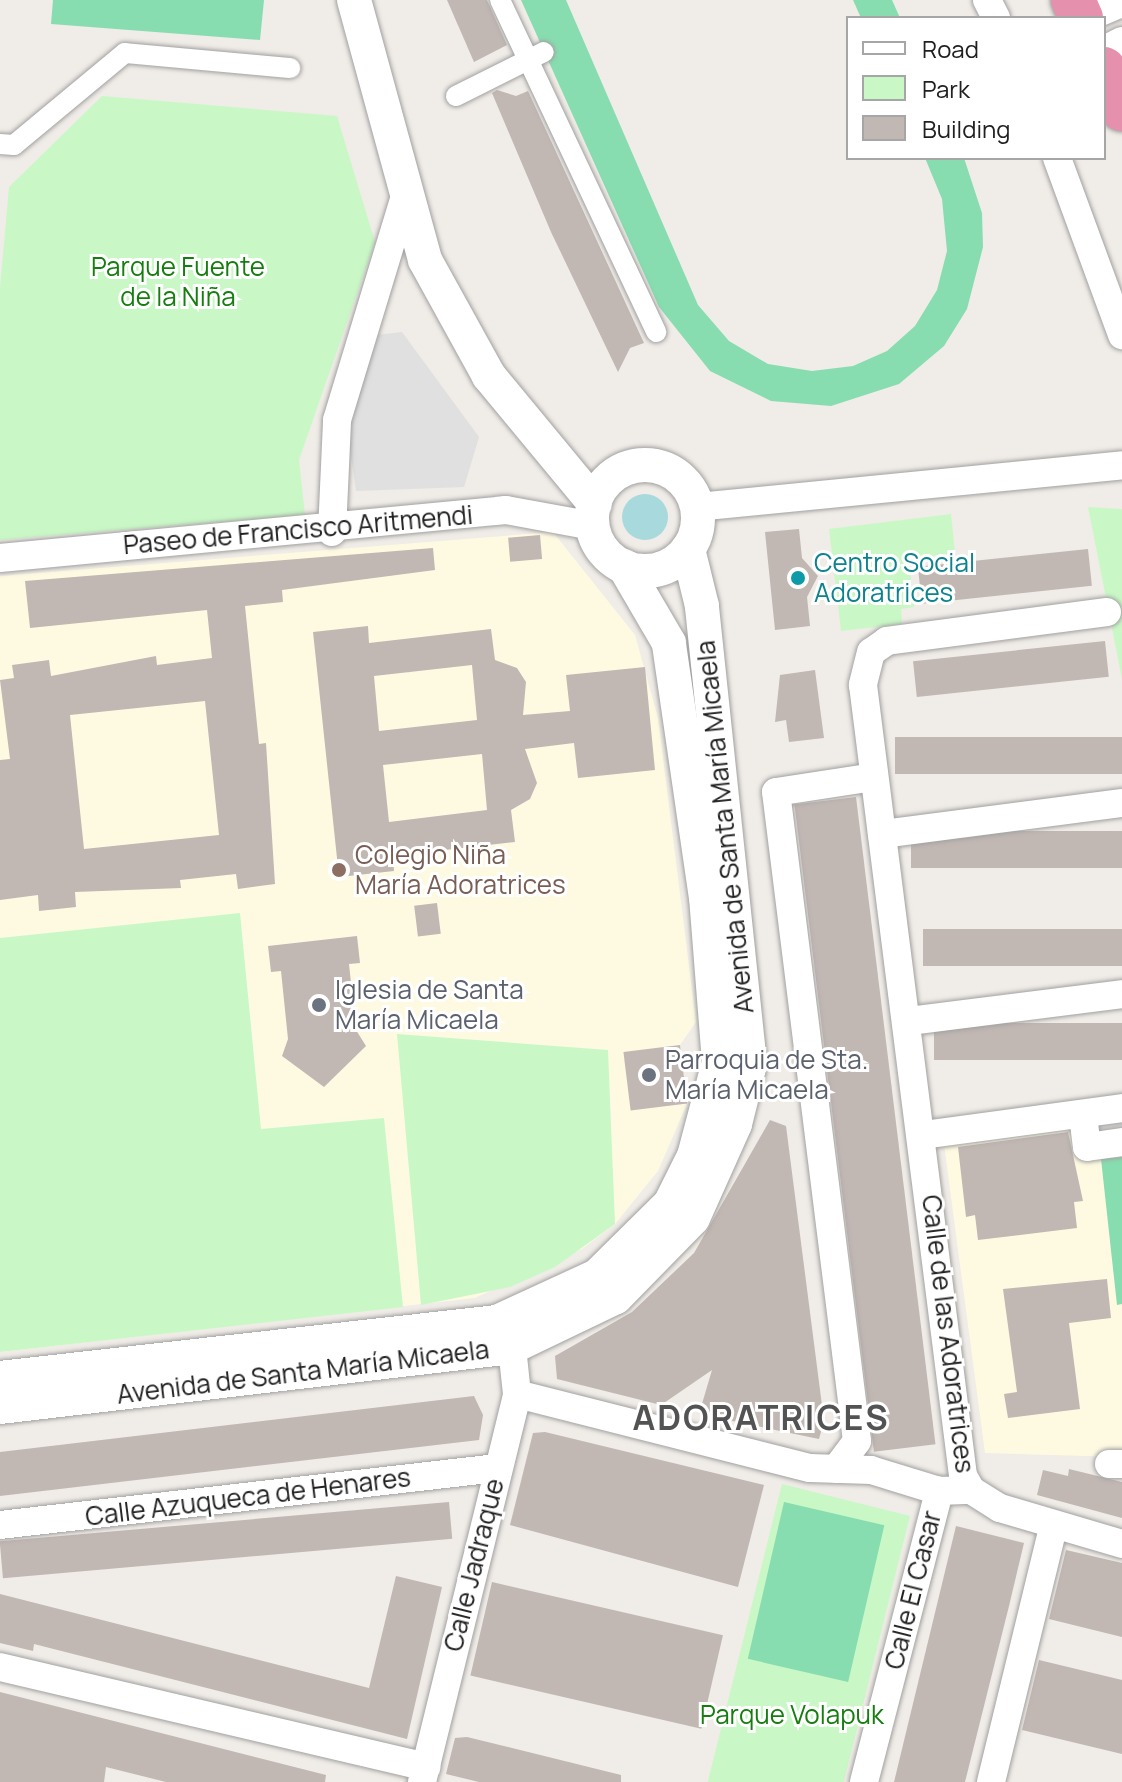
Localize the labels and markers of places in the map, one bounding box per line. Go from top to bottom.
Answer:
place label: Centro Social Adoratrices [814,547,975,608]
marker: Centro Social Adoratrices [789,569,807,587]
place label: Colegio Niña María Adoratrices [355,839,566,900]
marker: Colegio Niña María Adoratrices [330,861,348,879]
place label: Iglesia de Santa María Micaela [335,974,524,1036]
marker: Iglesia de Santa María Micaela [310,996,328,1014]
place label: Parroquia de Sta. María Micaela [665,1044,868,1106]
marker: Parroquia de Sta. María Micaela [640,1066,658,1084]

